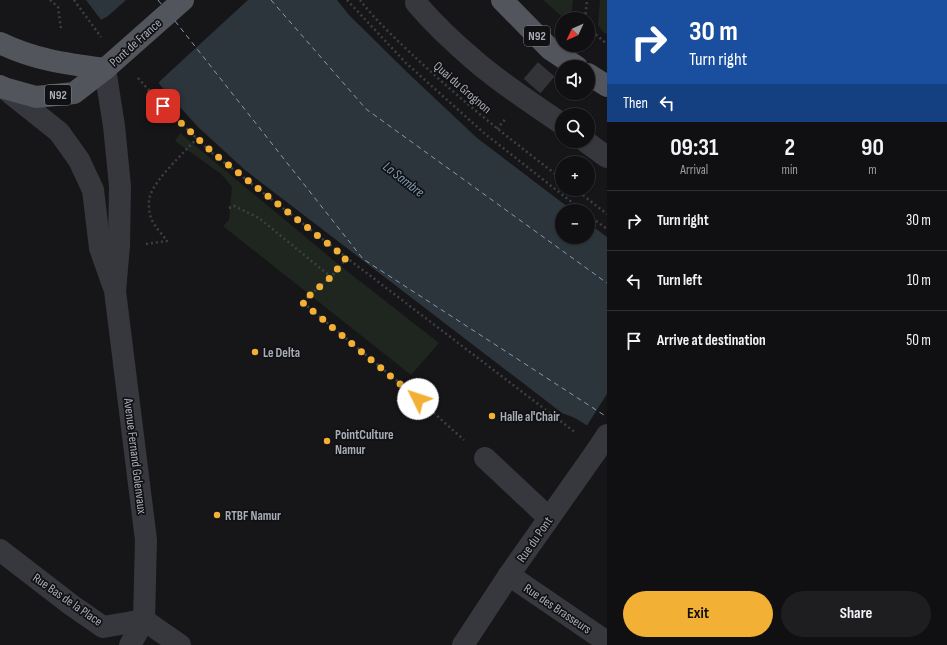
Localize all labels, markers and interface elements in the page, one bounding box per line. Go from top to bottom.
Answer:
north arrow [555,12,595,52]
map controls [555,12,595,244]
street label: Pont de France [106,15,165,70]
text: 30 m [689,15,738,48]
icon: right [623,16,675,68]
road number: N92 [524,26,550,46]
text: Turn right [689,49,747,70]
street label: Quai du Grognon [430,58,495,117]
button: sound [555,60,595,100]
road number: N92 [45,85,71,105]
pin [146,89,180,123]
icon: left [656,92,678,114]
text: Then [623,94,648,113]
icon: arrive [152,95,174,117]
button: search [555,108,595,148]
text: 09:31 [670,133,718,162]
text: 2 [784,133,795,162]
text: 90 [861,133,884,162]
button: + [555,156,595,196]
water label: La Sambre [380,158,428,201]
text: Arrival [680,162,708,178]
text: min [782,162,798,178]
text: m [868,162,877,178]
button: − [555,204,595,244]
icon: right [623,210,645,232]
text: Turn right [657,211,709,230]
text: 30 m [906,211,931,230]
icon: left [623,270,645,292]
text: Turn left [657,271,702,290]
text: 10 m [907,271,931,290]
icon: arrive [623,330,645,352]
text: Arrive at destination [657,331,766,350]
text: 50 m [906,331,931,350]
place label: Le Delta [263,345,300,361]
marker: Le Delta [250,347,260,357]
position arrow [397,378,439,420]
street label: Avenue Fernand Golenvaux [120,396,150,515]
place label: Halle al'Chair [500,409,560,425]
marker: Halle al'Chair [487,411,497,421]
place label: PointCulture Namur [335,427,394,458]
marker: PointCulture Namur [322,436,332,446]
place label: RTBF Namur [225,508,281,524]
marker: RTBF Namur [212,510,222,520]
street label: Rue du Pont [513,514,556,566]
street label: Rue Bas de la Place [29,570,106,630]
street label: Rue des Brasseurs [520,580,595,638]
button: Exit [623,591,773,637]
button: Share [781,591,931,637]

